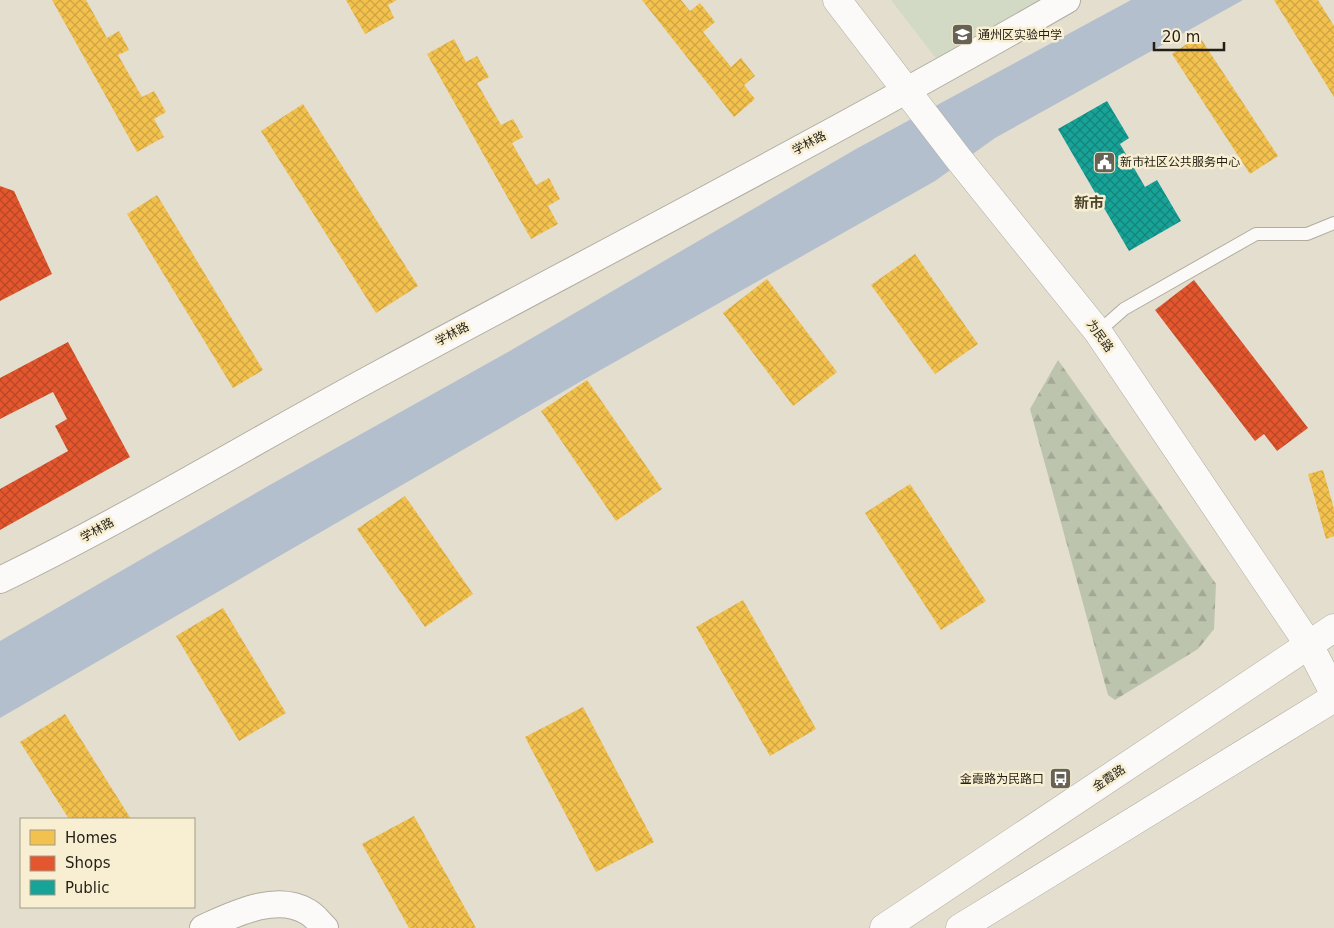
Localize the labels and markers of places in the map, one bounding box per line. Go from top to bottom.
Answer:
school or university icon: 通州区实验中学 [950,23,974,47]
place label: 通州区实验中学 [978,28,1062,42]
public building icon: 新市社区公共服务中心 [1092,150,1116,174]
place label: 新市社区公共服务中心 [1120,155,1240,169]
bus stop icon: 金霞路为民路口 [1048,767,1072,791]
place label: 金霞路为民路口 [960,772,1044,786]

